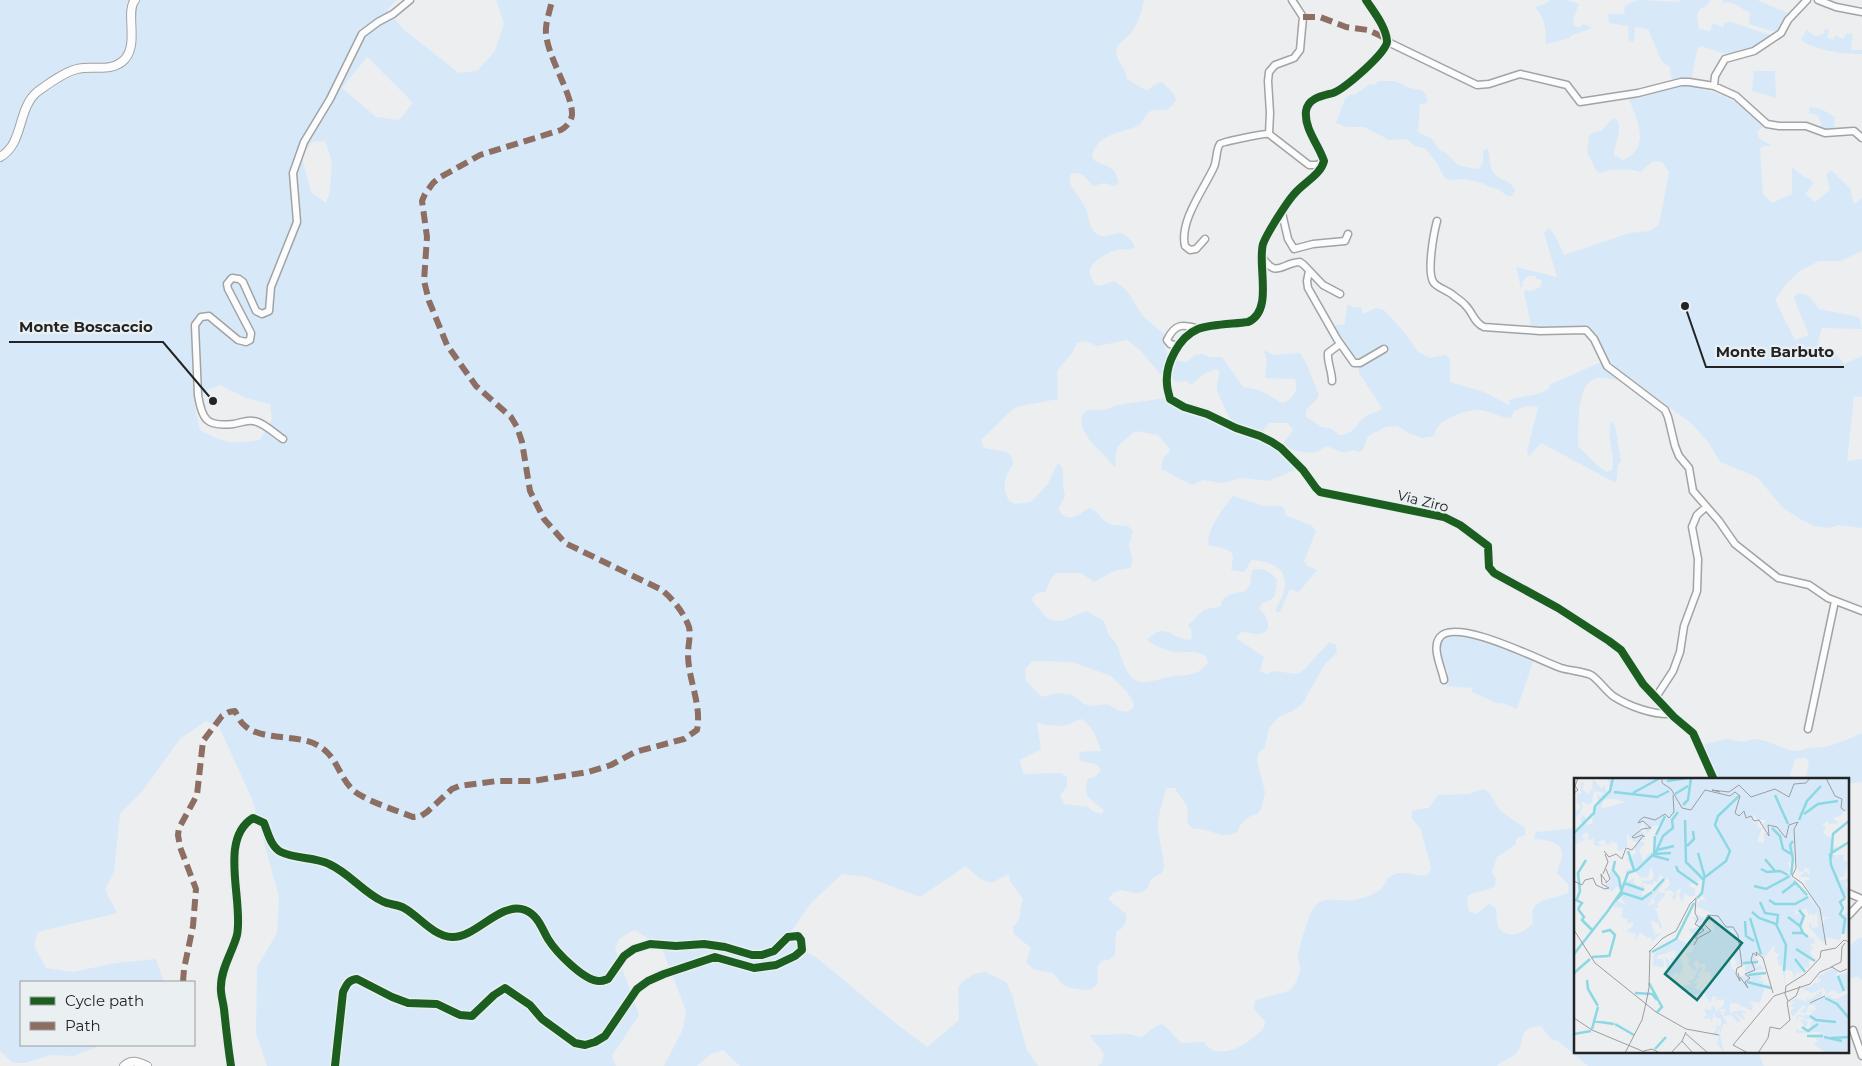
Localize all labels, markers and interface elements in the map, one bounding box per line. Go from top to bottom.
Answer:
callout: Monte Boscaccio [9,312,163,342]
text: Monte Boscaccio [19,317,153,336]
callout: Monte Barbuto [1706,337,1844,367]
text: Monte Barbuto [1716,342,1834,361]
street label: Via Ziro [1395,486,1451,516]
inset map [1574,778,1850,1054]
legend [20,981,195,1046]
text: Cycle path [65,991,144,1010]
text: Path [65,1016,101,1035]

